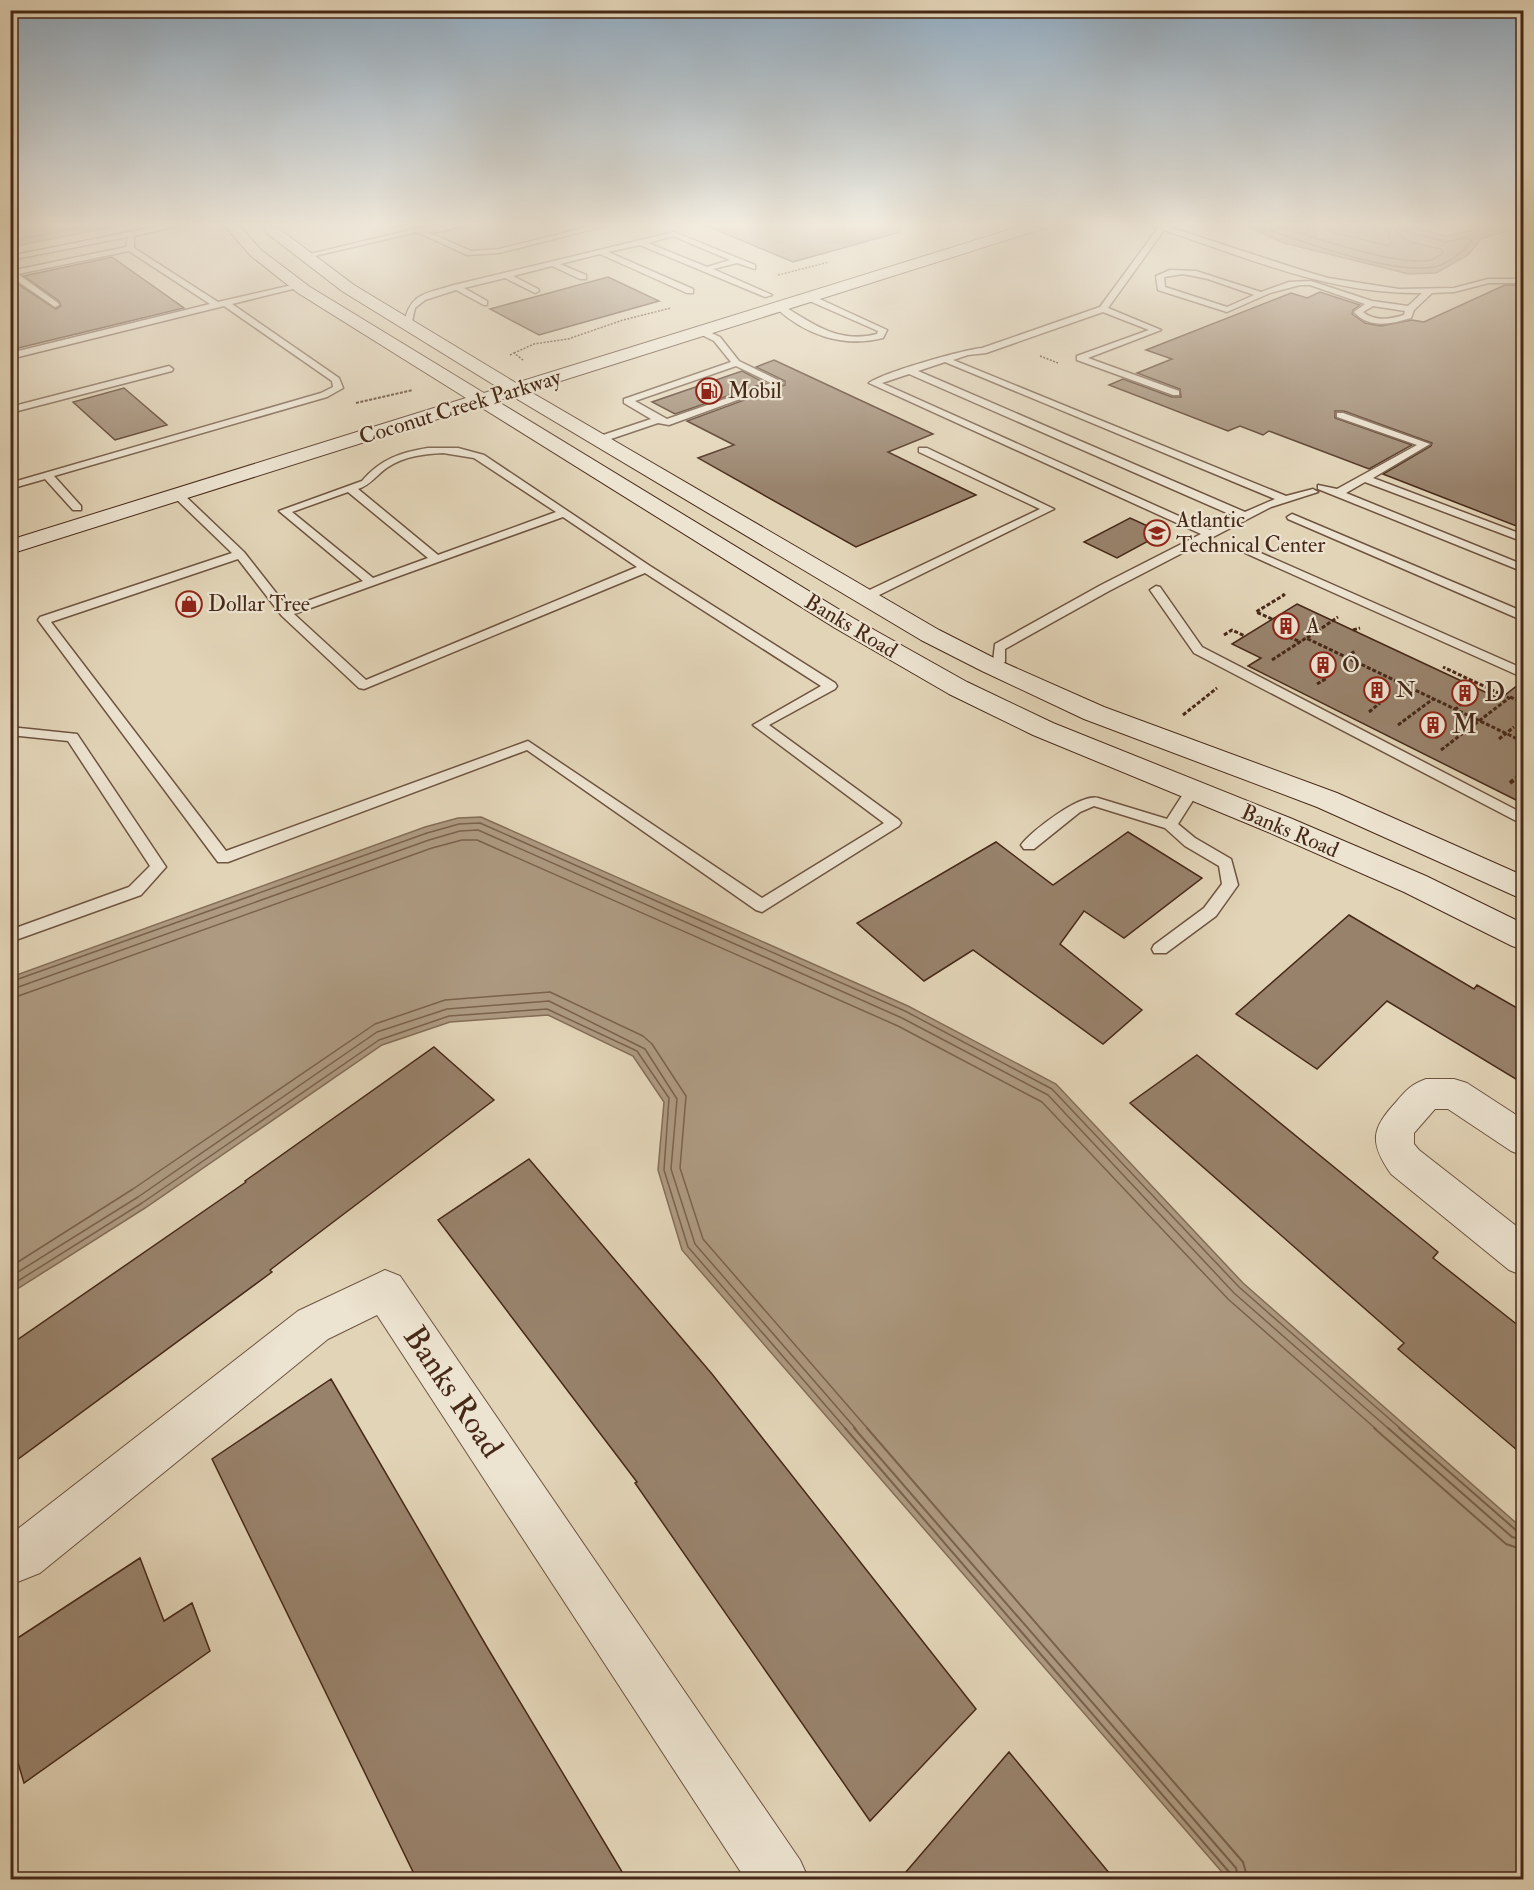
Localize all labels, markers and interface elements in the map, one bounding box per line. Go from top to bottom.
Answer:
street label: Coconut Creek Parkway [356,363,565,451]
fuel station icon: Mobil [694,376,724,406]
place label: Mobil [728,377,782,405]
place label: Atlantic Technical Center [1175,506,1326,559]
school or university icon: Atlantic Technical Center [1142,518,1172,548]
street label: Banks Road [800,587,903,665]
shop icon: Dollar Tree [174,589,204,619]
place label: Dollar Tree [208,590,310,618]
building icon: A [1271,611,1301,641]
place label: A [1305,612,1320,640]
building icon: O [1308,650,1338,680]
place label: O [1342,651,1360,679]
building icon: N [1362,675,1392,705]
place label: N [1396,676,1416,704]
place label: D [1484,677,1505,709]
building icon: D [1450,678,1480,708]
place label: M [1452,709,1477,741]
building icon: M [1418,710,1448,740]
street label: Banks Road [1237,798,1343,864]
street label: Banks Road [394,1319,512,1466]

